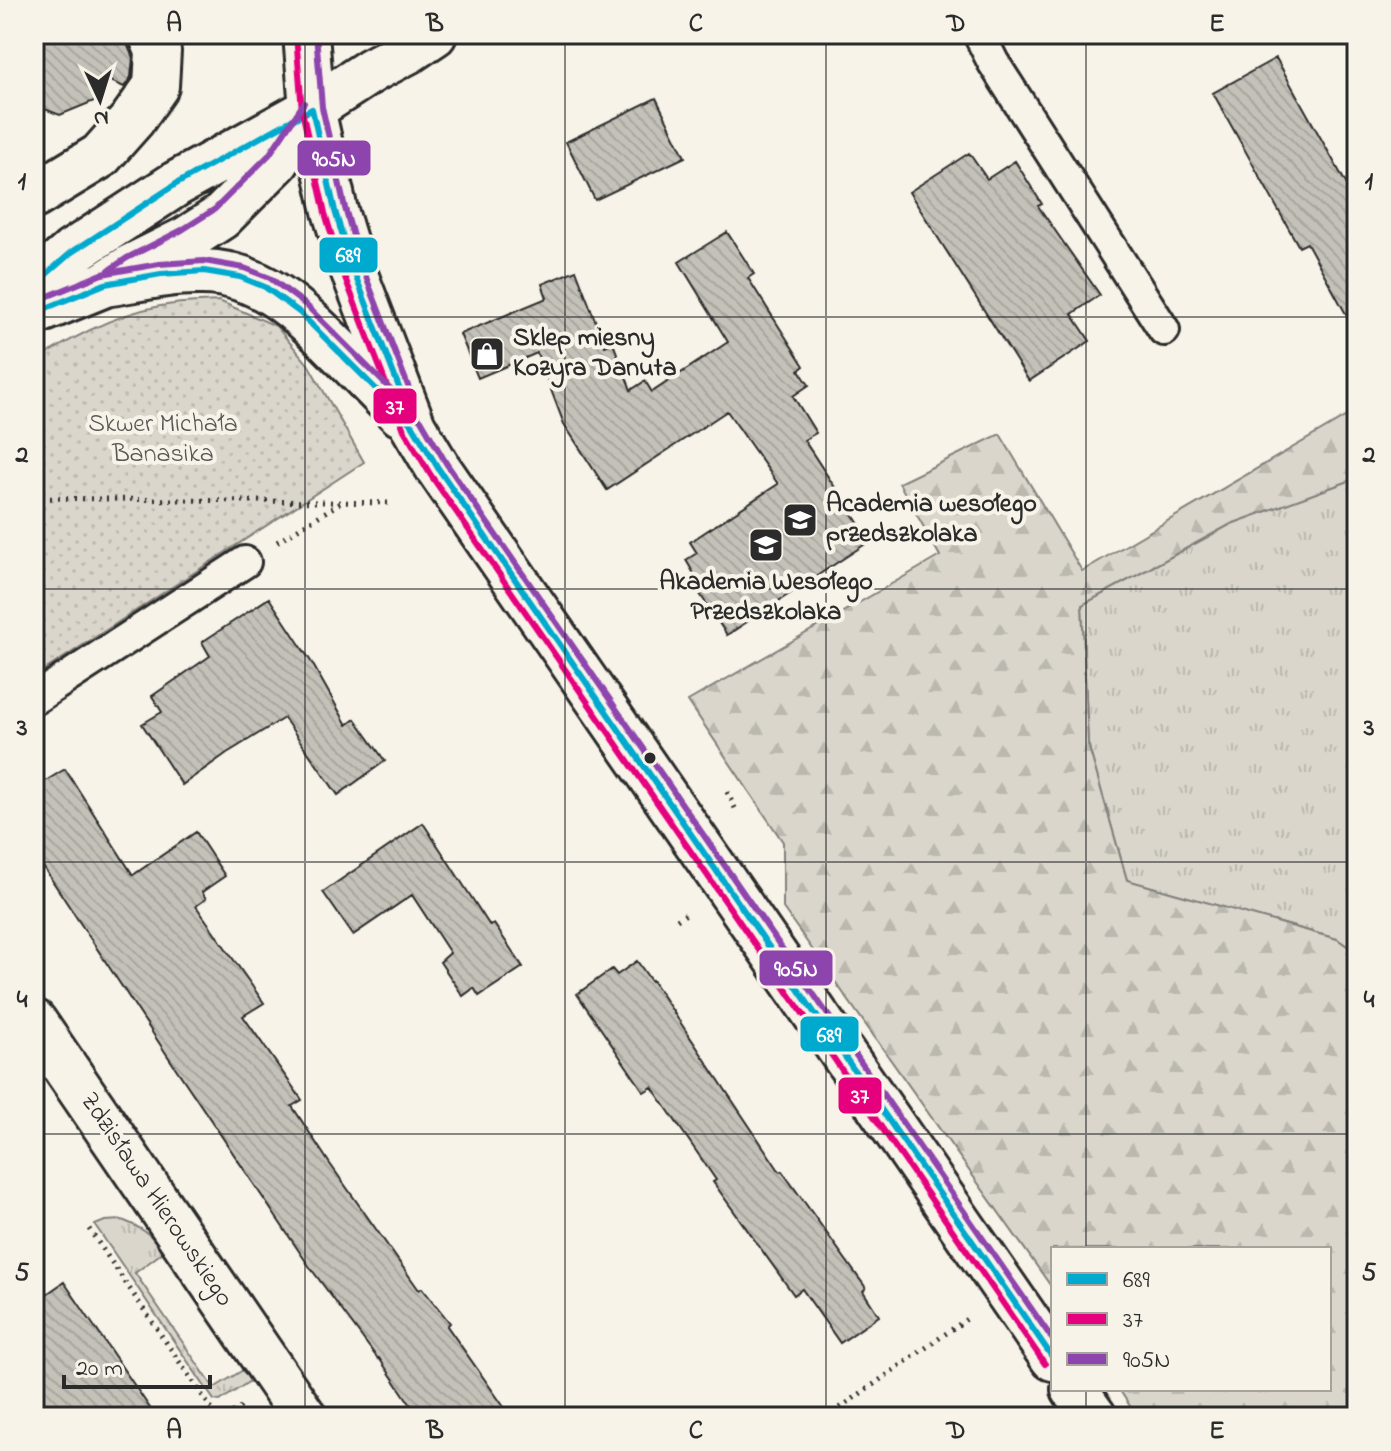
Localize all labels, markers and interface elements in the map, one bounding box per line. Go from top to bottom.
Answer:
text: A [166,6,182,44]
text: B [425,6,444,44]
text: C [689,6,703,44]
text: D [945,6,966,44]
text: E [1209,6,1225,44]
north arrow [60,60,140,140]
text: N [93,100,110,133]
line badge: 905N [296,139,372,177]
text: 905N [311,145,356,177]
text: 1 [18,164,27,202]
text: 1 [1365,164,1374,202]
line badge: 689 [318,236,379,274]
text: 689 [336,241,361,273]
place label: Sklep miesny Kozyra Danuta [513,320,677,388]
shop icon: Sklep miesny Kozyra Danuta [468,335,506,373]
line badge: 37 [372,387,418,425]
text: 37 [385,393,405,425]
park label: Skwer Michała Banasika [88,406,238,474]
text: 2 [15,437,29,475]
text: 2 [1362,437,1376,475]
place label: Academia wesołego przedszkolaka [826,486,1037,554]
school or university icon: Academia wesołego przedszkolaka [781,501,819,539]
school or university icon: Akademia Wesołego Przedszkolaka [747,526,785,564]
place label: Akademia Wesołego Przedszkolaka [659,564,873,632]
text: 3 [16,710,28,748]
text: 3 [1363,710,1375,748]
unlabelled marker [642,750,658,766]
line badge: 905N [758,949,834,987]
text: 905N [773,955,818,987]
text: 4 [17,982,28,1020]
text: 4 [1364,982,1375,1020]
line badge: 689 [799,1015,860,1053]
text: 689 [817,1021,842,1053]
line badge: 37 [837,1076,883,1115]
text: 37 [850,1082,870,1114]
street label: Zdzisława Hierowskiego [70,1085,242,1315]
legend [1051,1247,1331,1391]
text: 5 [15,1255,30,1293]
text: 5 [1362,1255,1377,1293]
text: 689 [1123,1264,1151,1299]
text: 37 [1123,1304,1143,1339]
scale bar [64,1339,210,1389]
text: 905N [1123,1344,1171,1379]
text: 20 m [76,1352,123,1387]
text: A [166,1413,182,1451]
text: B [425,1413,444,1451]
text: C [689,1413,703,1451]
text: D [945,1413,966,1451]
text: E [1209,1413,1225,1451]

